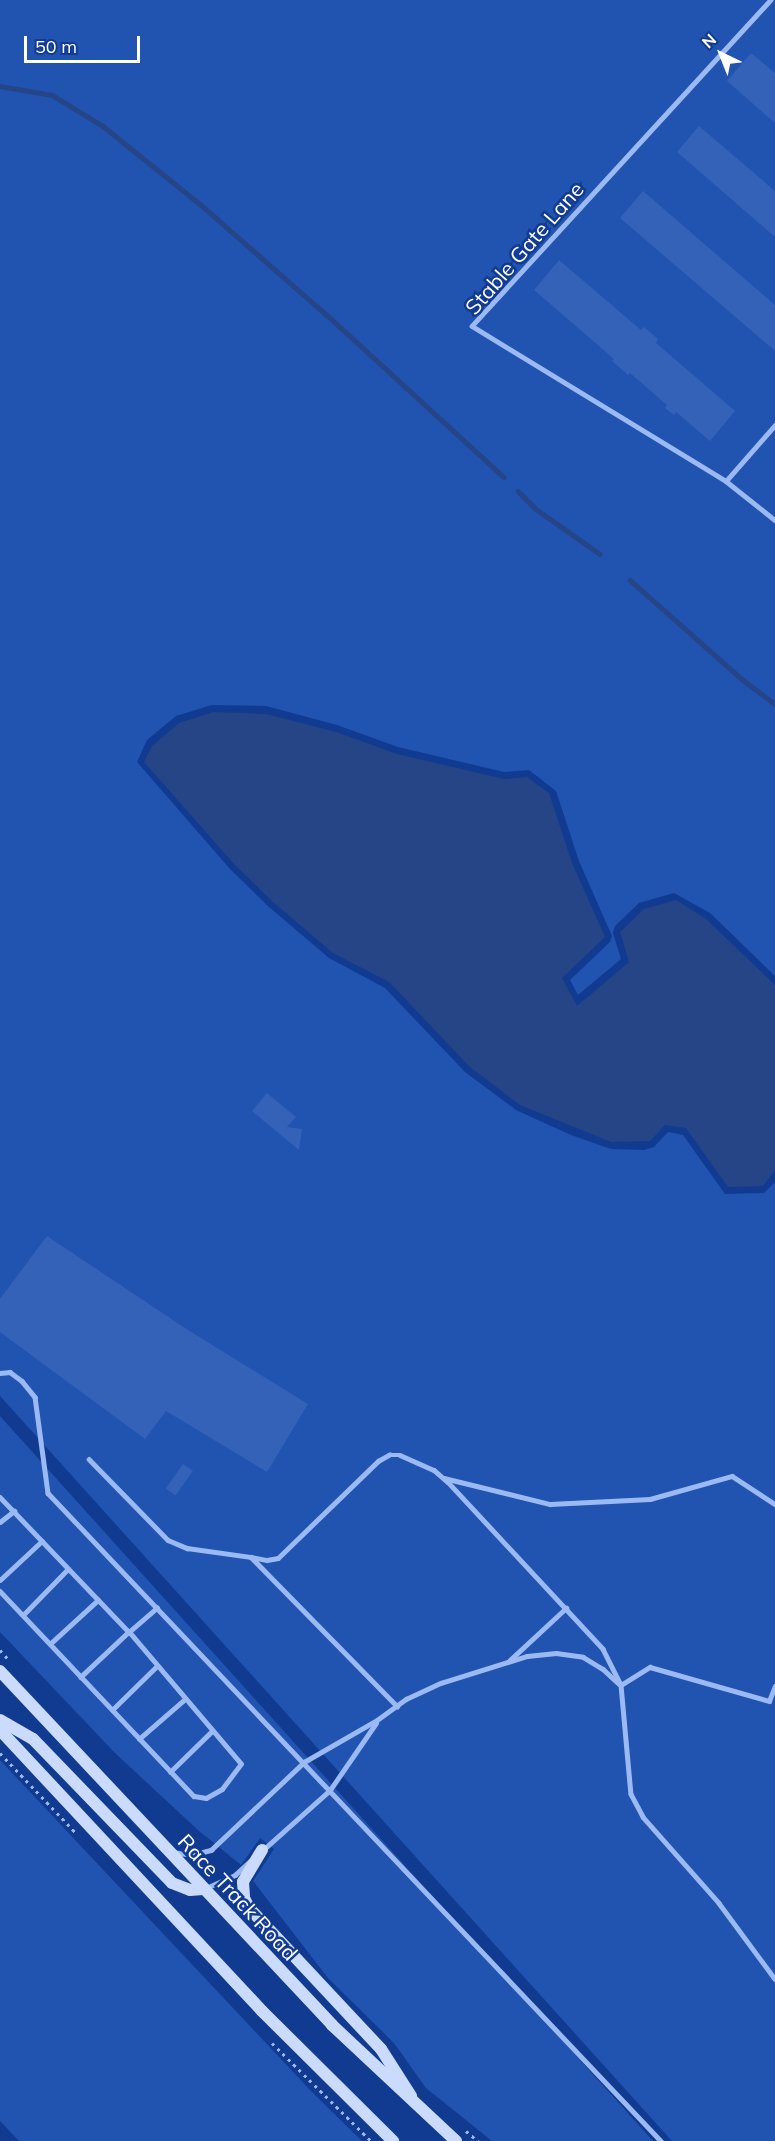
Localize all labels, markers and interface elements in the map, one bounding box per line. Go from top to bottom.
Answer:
scale bar [27,24,142,62]
north arrow [691,24,751,84]
text: N [697,29,720,52]
text: 50 m [35,35,77,58]
street label: Stable Gate Lane [460,177,588,319]
street label: Race Track Road [173,1829,303,1965]

